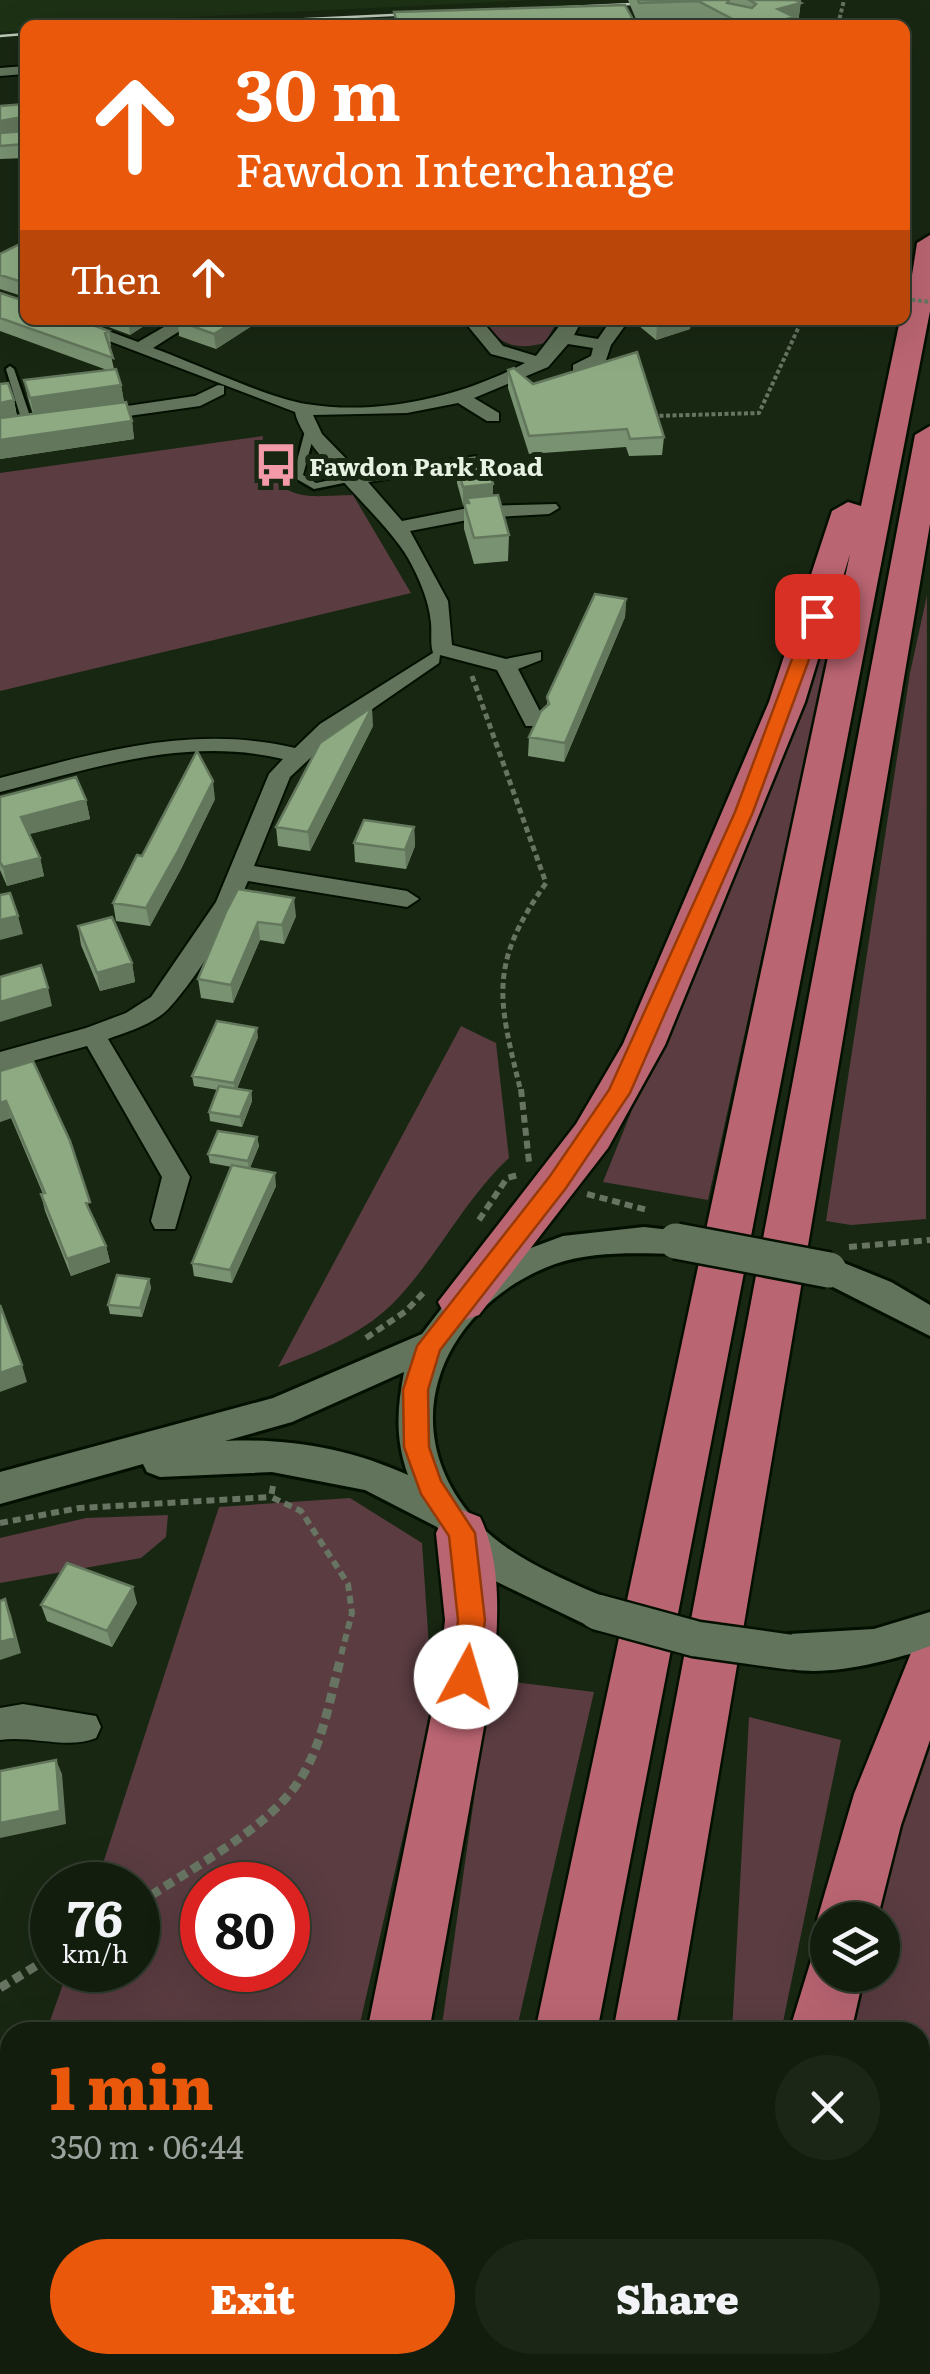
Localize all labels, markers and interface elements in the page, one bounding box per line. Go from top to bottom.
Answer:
text: 30 m [235,39,401,143]
icon: ahead [70,60,200,190]
text: Fawdon Interchange [235,134,675,201]
text: Then [70,249,161,306]
icon: ahead [181,250,236,305]
bus stop icon: Fawdon Park Road [252,441,300,489]
place label: Fawdon Park Road [309,447,543,484]
pin [775,574,860,659]
icon: arrive [790,589,845,644]
position arrow [414,1625,518,1729]
speed limit sign: 80 [180,1862,310,1992]
text: 76 [67,1878,123,1952]
map controls [810,1902,900,1992]
button: layers [810,1902,900,1992]
text: km/h [62,1934,128,1971]
text: 1 min [50,2039,214,2128]
button: close [775,2055,880,2160]
text: 350 m · 06:44 [50,2121,244,2169]
button: Exit [50,2239,455,2354]
button: Share [475,2239,880,2354]

